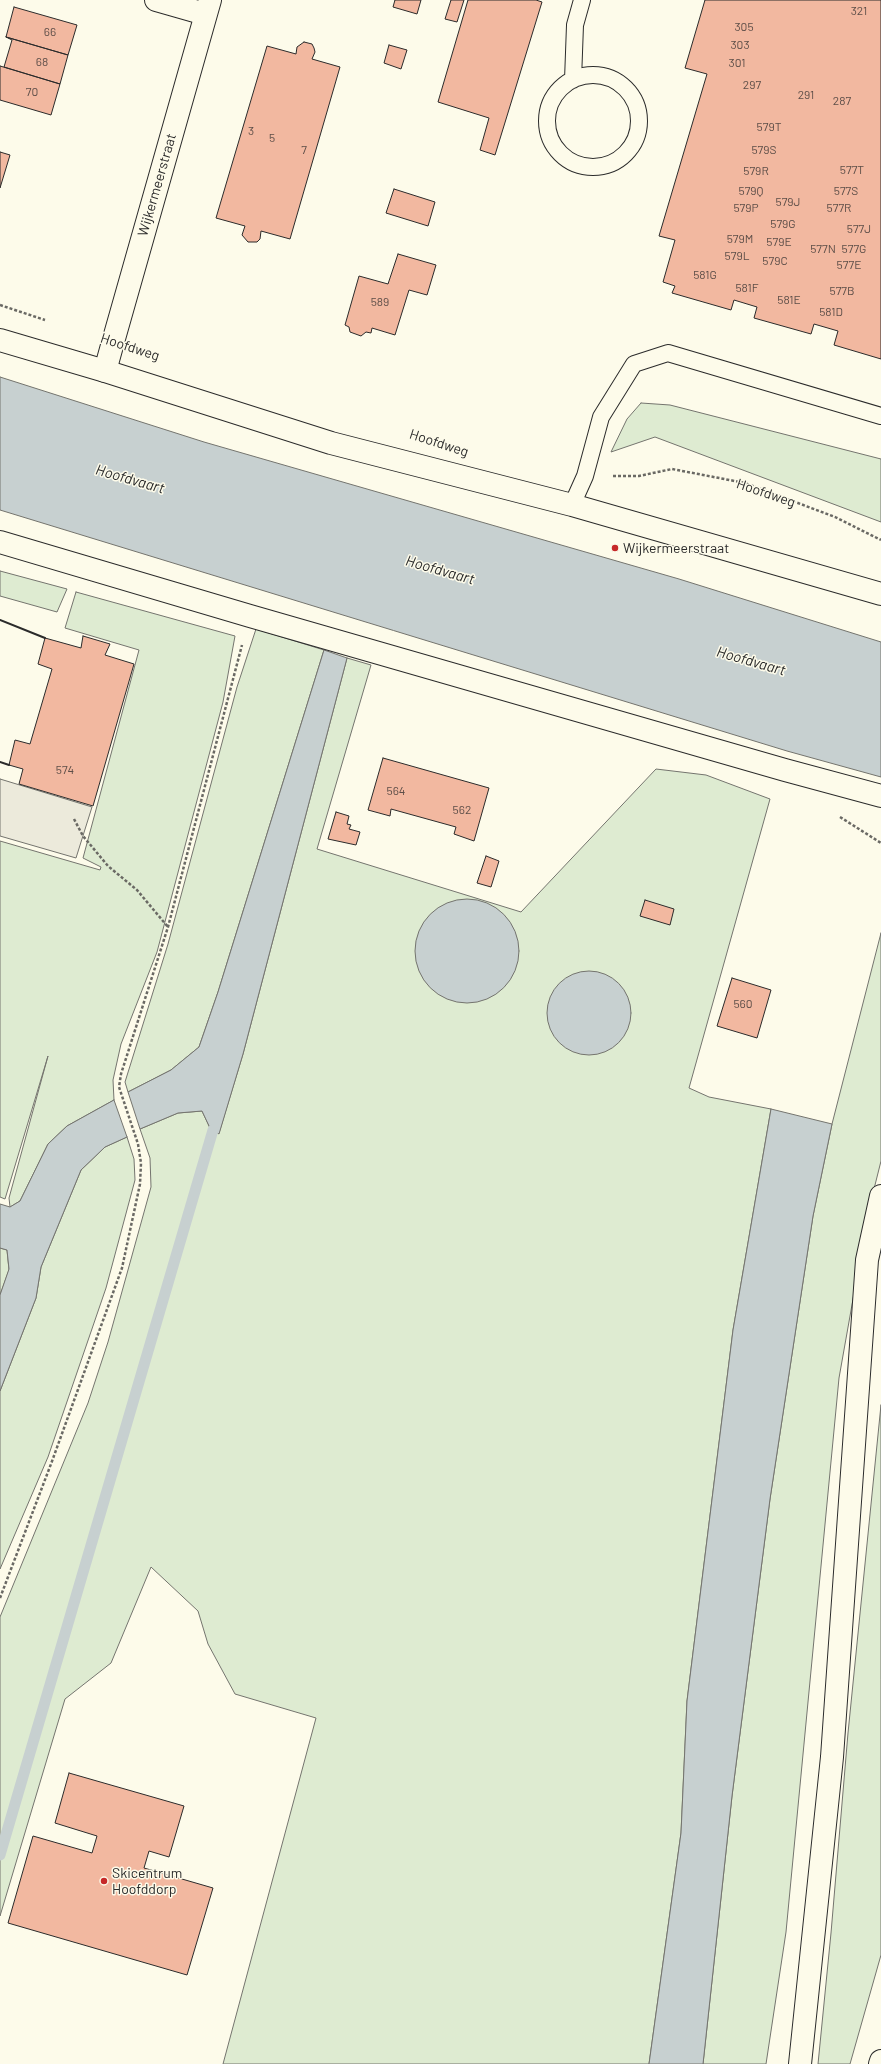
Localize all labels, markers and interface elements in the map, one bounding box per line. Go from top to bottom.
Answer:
house number: 321 [851,4,867,18]
house number: 305 [734,20,754,34]
house number: 66 [44,25,56,39]
house number: 303 [730,38,750,52]
house number: 68 [36,55,48,69]
house number: 301 [729,56,745,70]
house number: 297 [743,78,761,92]
house number: 70 [26,85,38,99]
house number: 291 [798,88,814,102]
house number: 287 [833,94,851,108]
house number: 579T [757,120,781,134]
house number: 3 [248,124,254,138]
house number: 5 [269,131,275,145]
street label: Wijkermeerstraat [134,132,180,238]
house number: 7 [301,143,307,157]
house number: 579S [751,143,777,157]
house number: 577T [840,163,864,177]
house number: 579R [743,164,769,178]
house number: 579Q [738,184,764,198]
house number: 577S [834,184,858,198]
house number: 579J [775,195,801,209]
house number: 579P [733,201,759,215]
house number: 577R [827,201,851,215]
house number: 579G [770,217,796,231]
house number: 577J [847,222,871,236]
house number: 579M [727,232,753,246]
house number: 579E [766,235,792,249]
house number: 577N [810,242,836,256]
house number: 577G [842,242,866,256]
house number: 579L [725,249,749,263]
house number: 579C [762,254,788,268]
house number: 577E [837,258,861,272]
house number: 581G [693,268,717,282]
house number: 581F [735,281,759,295]
house number: 577B [829,284,855,298]
house number: 581E [777,293,801,307]
house number: 589 [371,295,389,309]
house number: 581D [819,305,843,319]
street label: Hoofdweg [98,330,162,364]
street label: Hoofdweg [407,426,471,460]
water label: Hoofdvaart [93,461,167,497]
street label: Hoofdweg [734,475,798,511]
place label: Wijkermeerstraat [623,540,729,556]
marker: Wijkermeerstraat [610,543,620,553]
water label: Hoofdvaart [403,552,477,588]
water label: Hoofdvaart [714,643,788,679]
house number: 574 [56,763,74,777]
house number: 564 [387,784,405,798]
house number: 562 [453,803,471,817]
house number: 560 [733,997,753,1011]
place label: Skicentrum Hoofddorp [112,1865,182,1898]
marker: Skicentrum Hoofddorp [99,1876,109,1886]

